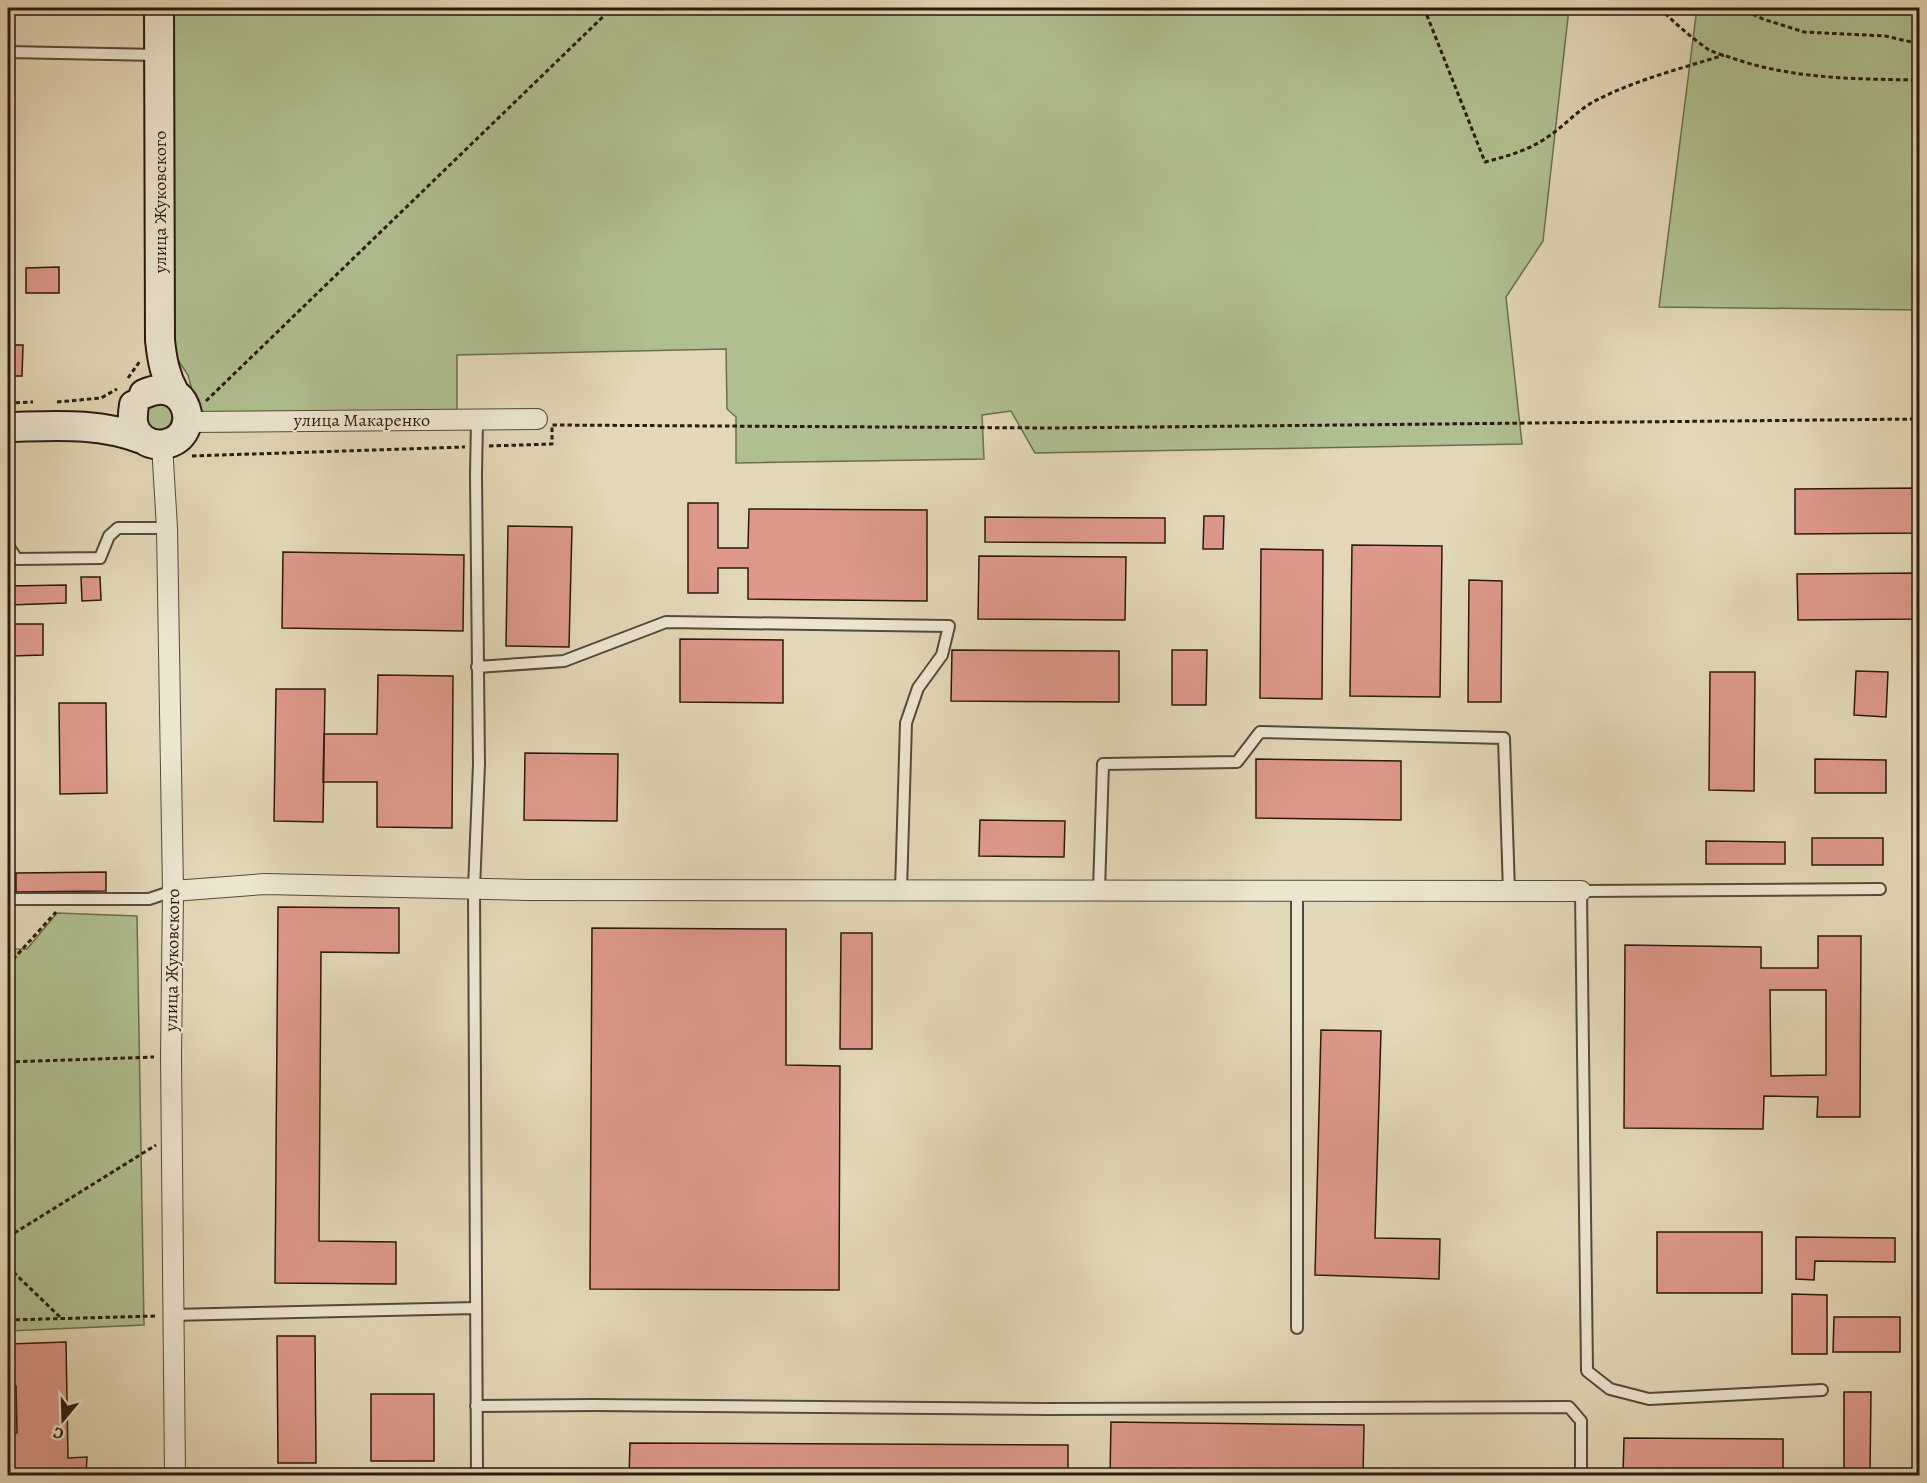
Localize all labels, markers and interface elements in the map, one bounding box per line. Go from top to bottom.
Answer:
street label: улица Жуковского [148,131,172,274]
street label: улица Макаренко [293,408,430,432]
street label: улица Жуковского [159,888,185,1033]
north arrow [33,1390,93,1450]
text: С [50,1421,67,1445]

